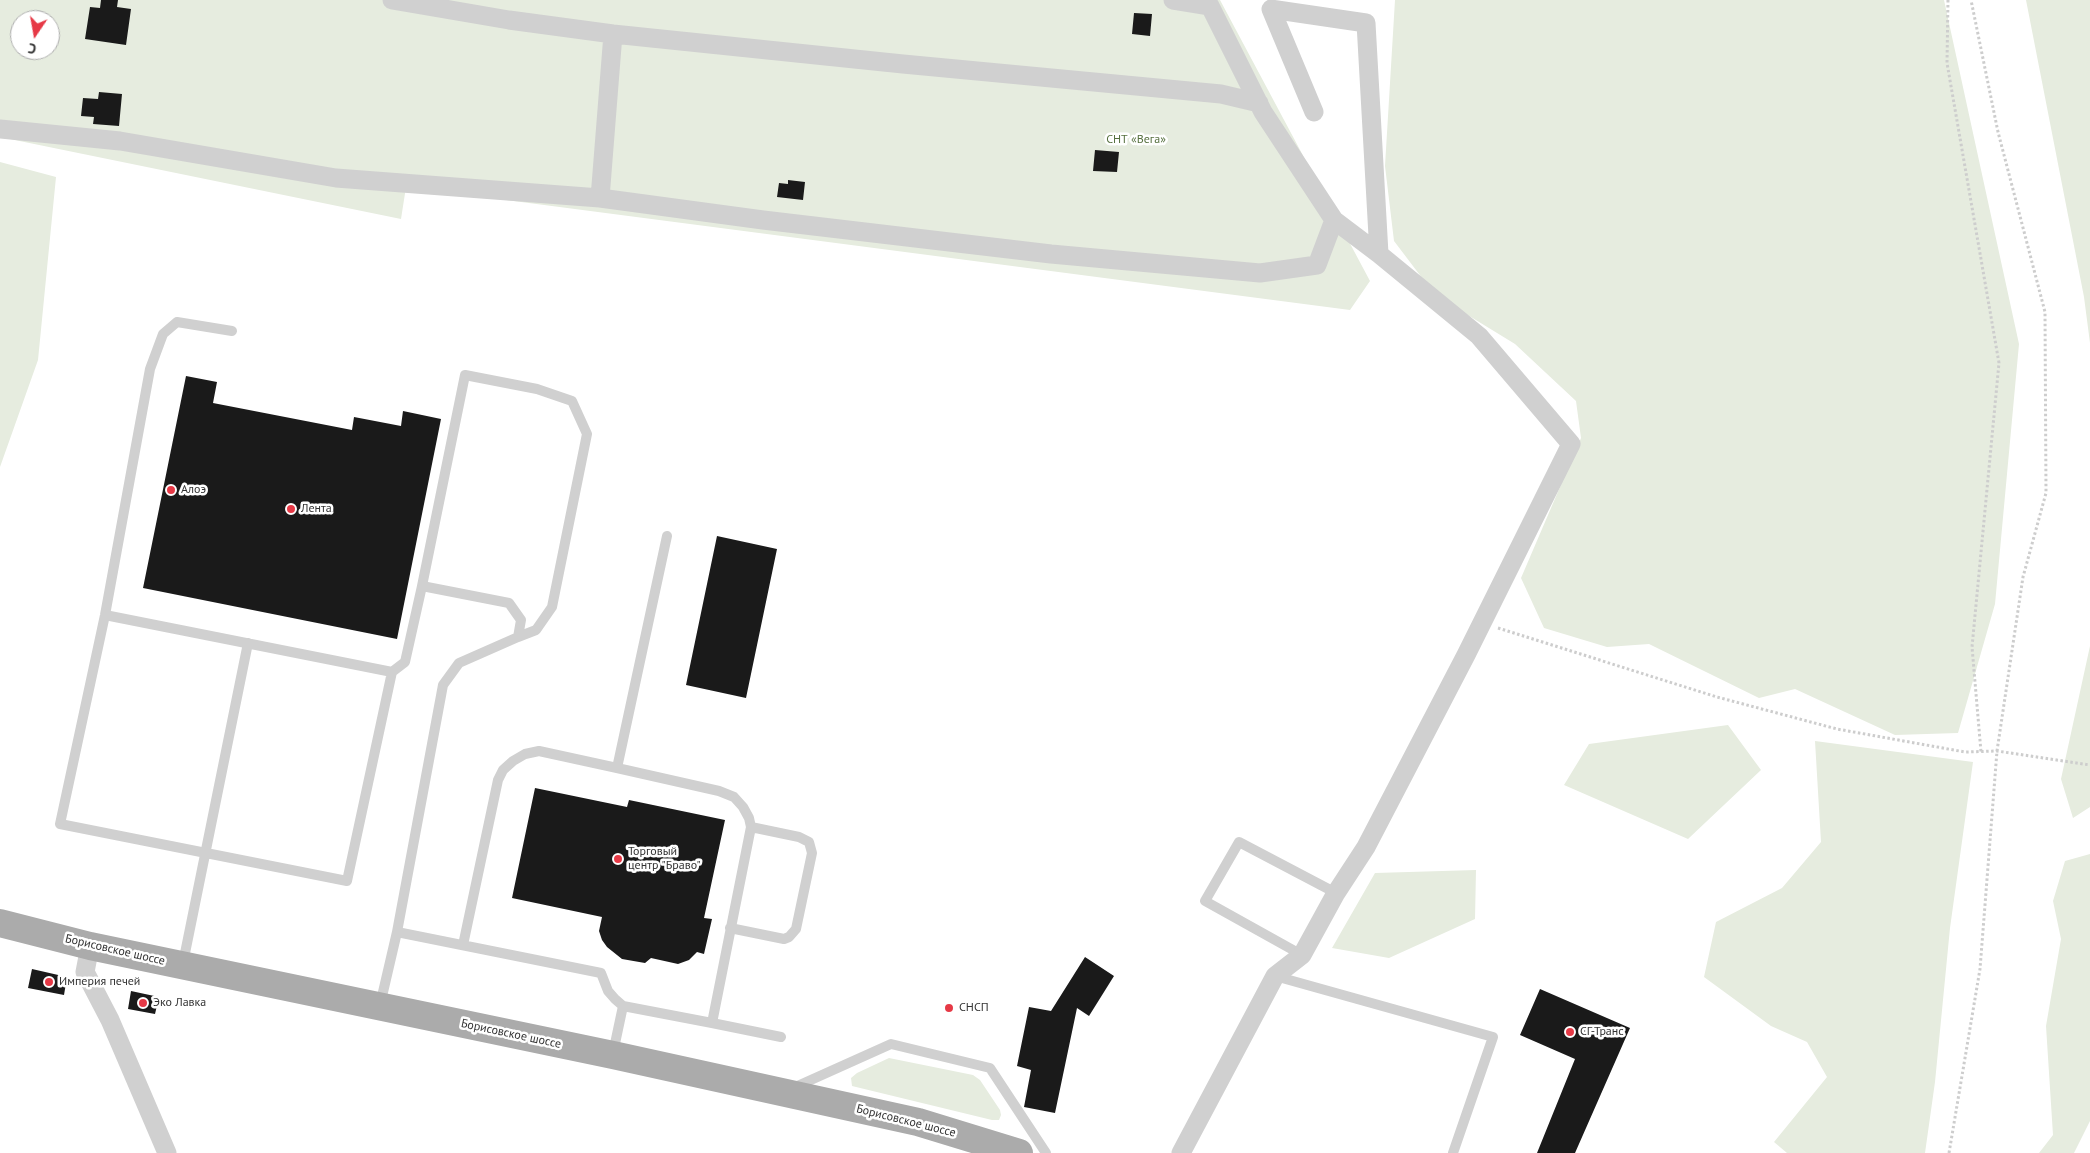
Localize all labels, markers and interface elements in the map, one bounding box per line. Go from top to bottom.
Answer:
north arrow [10,10,60,60]
text: С [26,39,38,58]
park label: СНТ «Вега» [1106,133,1166,147]
place label: Алоэ [181,483,206,497]
marker: Алоэ [165,484,177,496]
place label: Лента [301,502,332,516]
marker: Лента [285,503,297,515]
place label: Торговый центр "Браво" [628,845,700,873]
marker: Торговый центр "Браво" [612,853,624,865]
street label: Борисовское шоссе [64,932,166,968]
place label: Империя печей [59,975,140,989]
marker: Империя печей [43,976,55,988]
place label: Эко Лавка [153,996,206,1010]
marker: Эко Лавка [137,997,149,1009]
place label: СНСП [959,1001,989,1015]
marker: СНСП [943,1002,955,1014]
street label: Борисовское шоссе [460,1016,562,1052]
place label: СГ-Транс [1580,1025,1624,1039]
marker: СГ-Транс [1564,1026,1576,1038]
street label: Борисовское шоссе [855,1102,957,1140]

